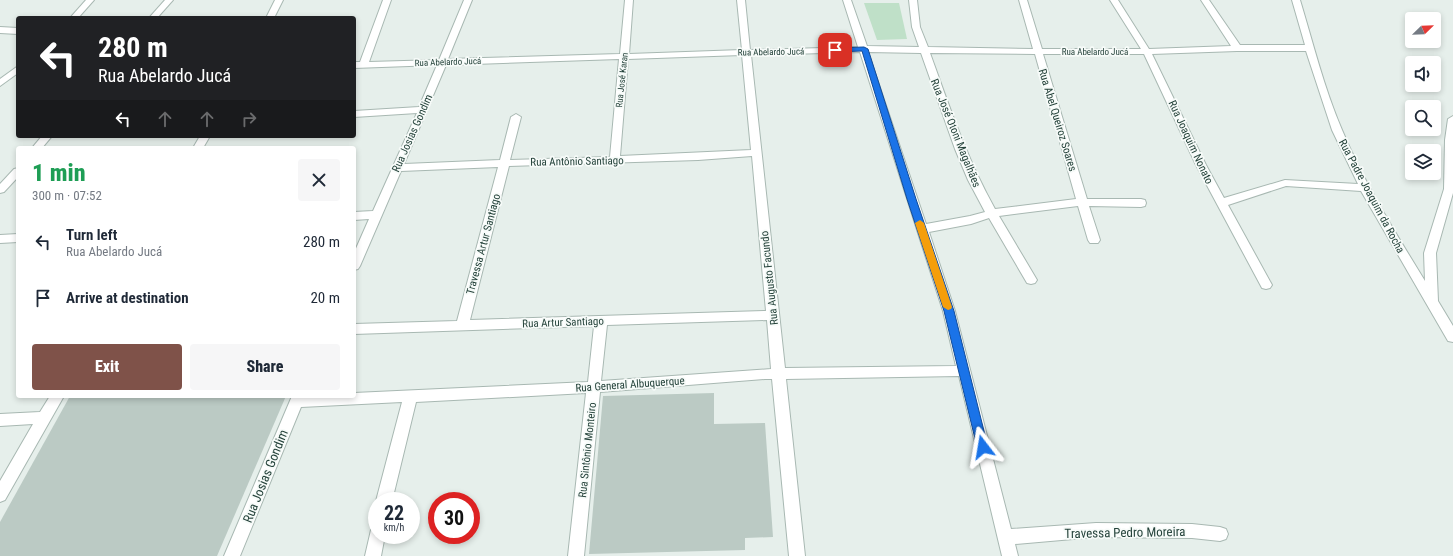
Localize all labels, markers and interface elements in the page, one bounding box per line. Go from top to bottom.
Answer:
north arrow [1405,12,1441,48]
map controls [1405,12,1441,180]
text: 280 m [98,31,168,64]
icon: left [32,32,84,84]
pin [818,33,852,67]
icon: arrive [824,39,846,61]
street label: Rua Abelardo Jucá [738,46,804,58]
street label: Rua Abelardo Jucá [1062,47,1128,57]
street label: Rua José Karan [614,52,630,108]
street label: Rua Abelardo Jucá [415,56,481,68]
button: sound [1405,56,1441,92]
text: Rua Abelardo Jucá [98,65,231,86]
street label: Rua Abel Queiroz Soares [1036,67,1079,173]
street label: Rua José Otoni Magalhães [928,77,983,189]
street label: Rua Josias Gondim [389,92,435,174]
street label: Rua Joaquim Nonato [1165,98,1216,187]
button: search [1405,100,1441,136]
icon: left [112,108,134,130]
icon: ahead [154,108,176,130]
icon: ahead [196,108,218,130]
icon: right [238,108,260,130]
street label: Rua Padre Joaquim da Rocha [1336,137,1407,255]
button: layers [1405,144,1441,180]
street label: Rua Antônio Santiago [530,154,624,169]
text: 1 min [32,159,86,187]
button: close [298,159,340,201]
text: 300 m · 07:52 [32,188,102,203]
street label: Travessa Artur Santiago [464,192,503,296]
text: Turn left [66,226,117,244]
street label: Rua Augusto Facundo [758,230,781,326]
icon: left [32,231,54,253]
text: 280 m [303,233,340,251]
text: Rua Abelardo Jucá [66,244,162,259]
icon: arrive [32,287,54,309]
text: Arrive at destination [66,289,189,307]
text: 20 m [310,289,340,307]
street label: Rua Artur Santiago [522,315,605,330]
button: Exit [32,344,182,390]
button: Share [190,344,340,390]
street label: Rua General Albuquerque [575,374,685,395]
street label: Rua Sintônio Monteiro [576,401,599,498]
position arrow [962,426,1004,468]
street label: Rua Josias Gondim [240,427,291,525]
speed limit sign: 30 [428,492,480,544]
text: 22 [384,501,404,525]
text: km/h [384,522,404,533]
street label: Travessa Pedro Moreira [1064,524,1186,541]

